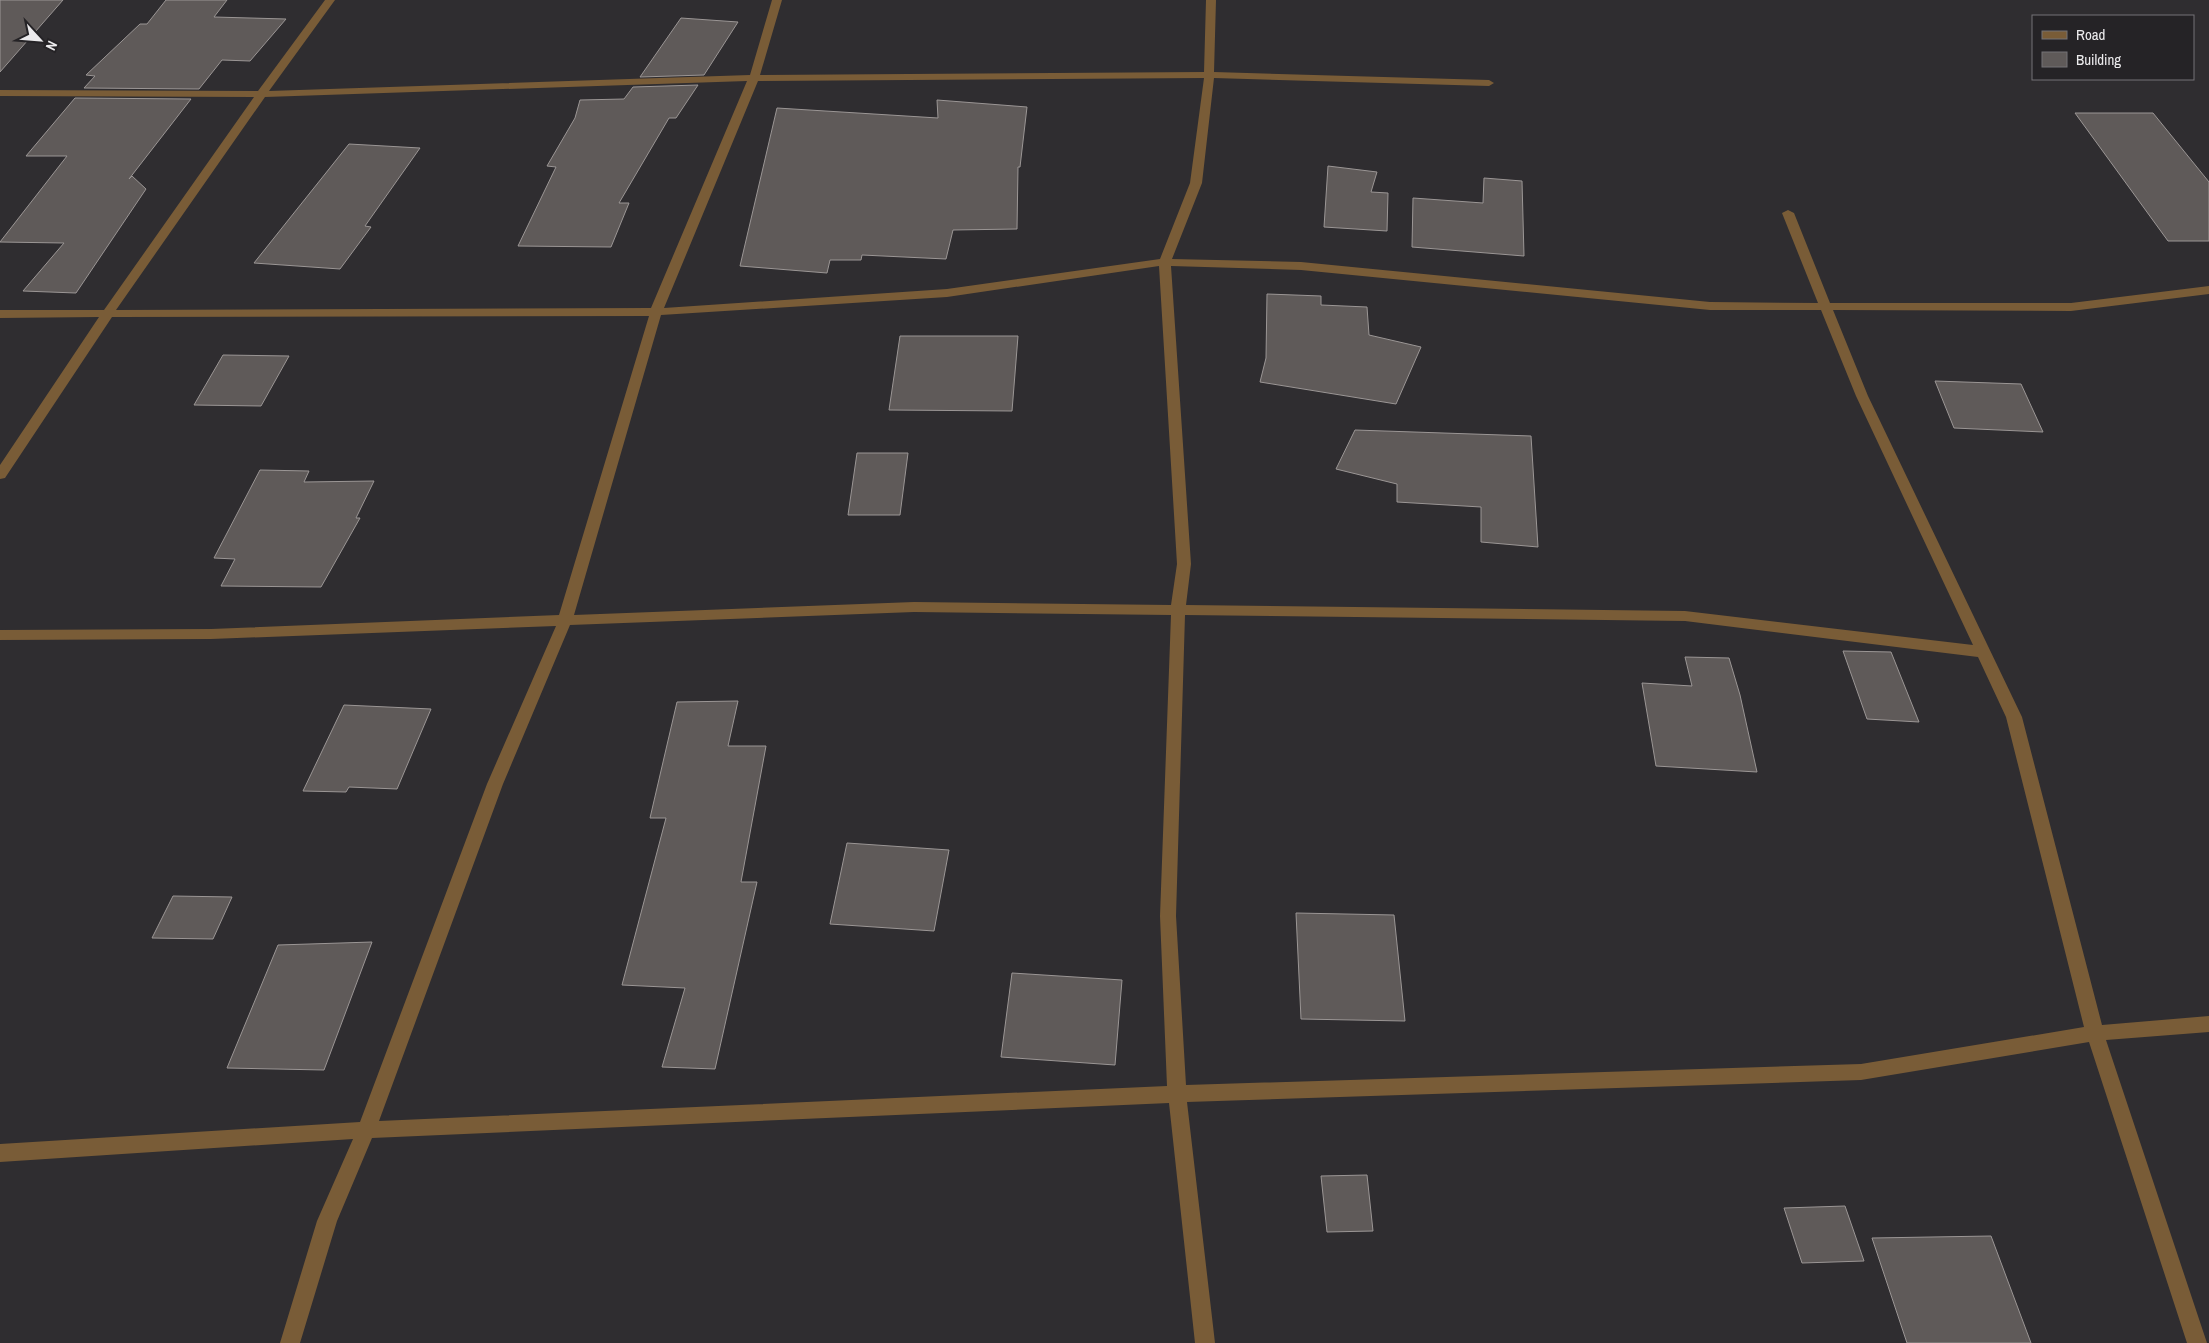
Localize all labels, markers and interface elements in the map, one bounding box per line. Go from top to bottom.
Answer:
north arrow [15,15,65,65]
legend [2032,15,2194,80]
text: Road [2076,24,2105,45]
text: N [42,38,62,53]
text: Building [2076,49,2121,70]

